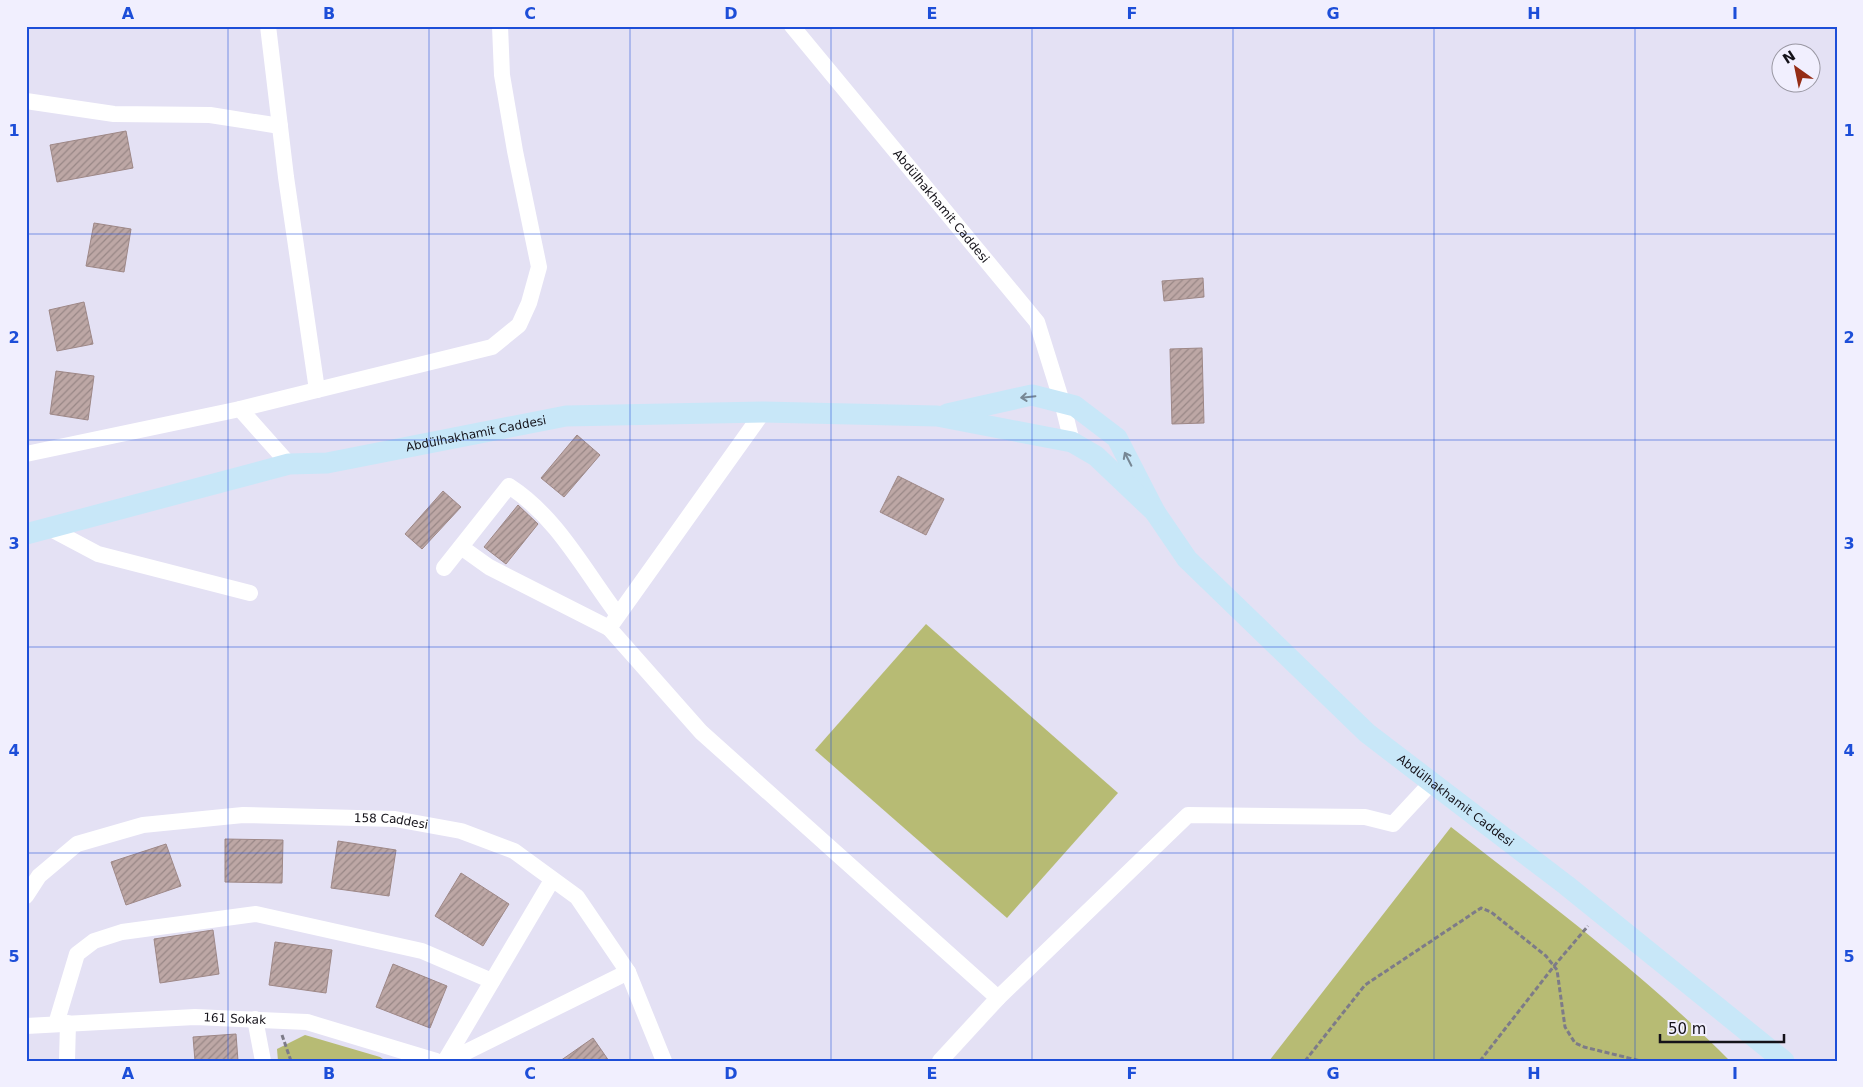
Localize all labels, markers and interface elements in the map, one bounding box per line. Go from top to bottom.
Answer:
text: A [122,4,135,23]
text: B [323,4,335,23]
text: C [524,4,536,23]
text: D [724,4,738,23]
text: E [927,4,937,23]
text: F [1127,4,1137,23]
text: G [1326,4,1340,23]
text: H [1527,4,1541,23]
text: I [1732,4,1738,23]
north arrow [1770,42,1820,92]
text: N [1780,47,1798,67]
text: 1 [8,121,20,140]
text: 1 [1843,121,1855,140]
street label: Abdülhakhamit Caddesi [890,147,992,266]
text: 2 [8,328,20,347]
text: 2 [1843,328,1855,347]
one-way arrow [1021,392,1037,402]
street label: Abdülhakhamit Caddesi [405,413,547,454]
one-way arrow [1123,452,1132,467]
text: 3 [8,534,20,553]
text: 3 [1843,534,1855,553]
text: 4 [8,741,20,760]
text: 4 [1843,741,1855,760]
street label: Abdülhakhamit Caddesi [1394,752,1516,850]
street label: 158 Caddesi [354,811,429,832]
text: 5 [8,947,20,966]
text: 5 [1843,947,1855,966]
street label: 161 Sokak [203,1010,266,1027]
scale bar [1660,1012,1784,1044]
text: 50 m [1668,1020,1706,1038]
text: A [122,1064,135,1083]
text: B [323,1064,335,1083]
text: C [524,1064,536,1083]
text: D [724,1064,738,1083]
text: E [927,1064,937,1083]
text: F [1127,1064,1137,1083]
text: G [1326,1064,1340,1083]
text: H [1527,1064,1541,1083]
text: I [1732,1064,1738,1083]

